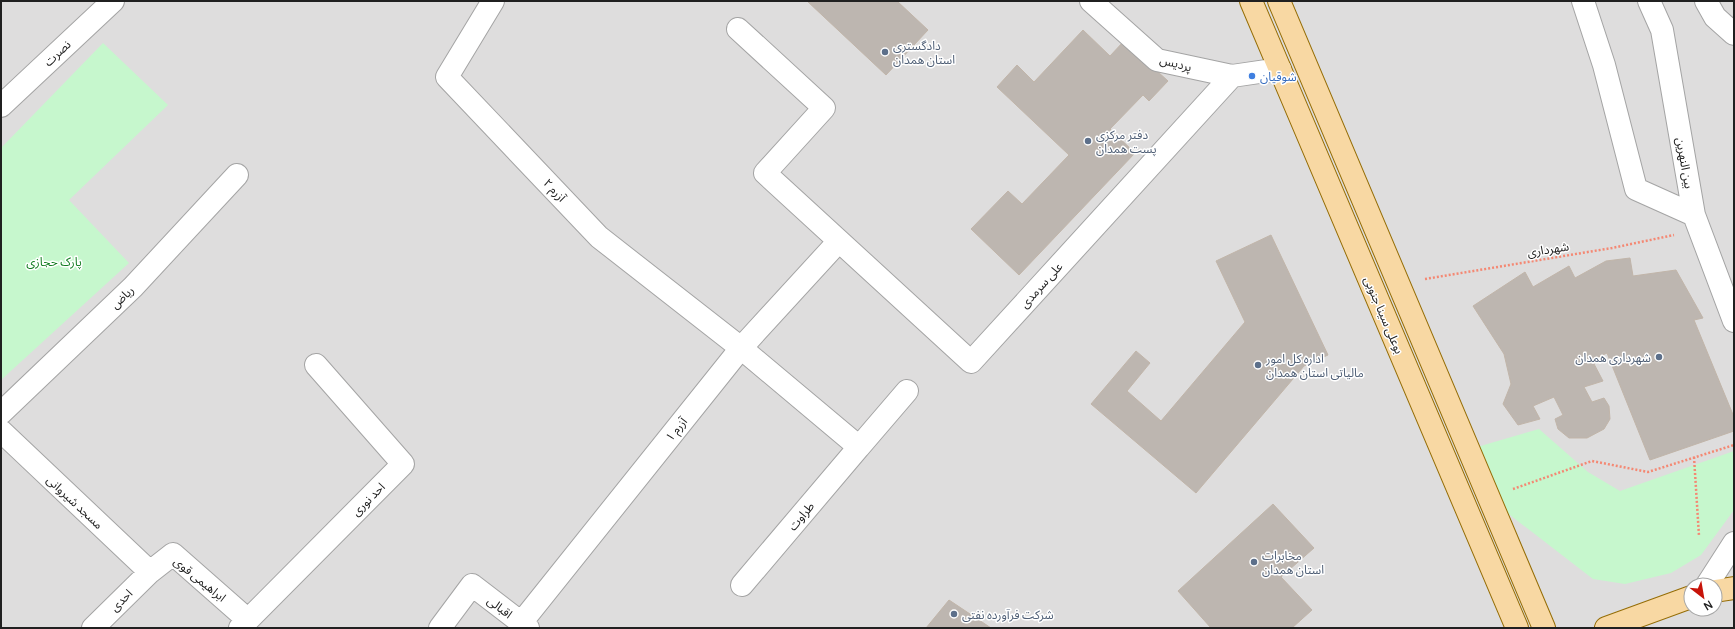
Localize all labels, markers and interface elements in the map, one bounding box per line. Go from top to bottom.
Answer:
street label: نصرت [40,36,74,70]
place label: دادگستری استان همدان [893,37,955,68]
marker: دادگستری استان همدان [880,47,890,57]
street label: پردیس [1158,51,1194,76]
place label: شوقیان [1260,68,1297,85]
marker: شوقیان [1247,71,1257,81]
place label: دفتر مرکزی پست همدان [1096,126,1157,157]
marker: دفتر مرکزی پست همدان [1083,136,1093,146]
street label: بین النهرین [1672,136,1698,190]
street label: آزرم ۲ [539,175,570,206]
street label: شهرداری [1526,237,1570,261]
park label: پارک حجازی [26,253,82,270]
street label: علی سرمدی [1016,258,1066,312]
street label: بوعلی سینا جنوبی [1360,274,1408,356]
street label: ریاض [106,282,138,312]
place label: شهرداری همدان [1575,349,1651,366]
place label: اداره کل امور مالیاتی استان همدان [1265,350,1364,381]
marker: شهرداری همدان [1654,352,1664,362]
marker: اداره کل امور مالیاتی استان همدان [1253,360,1263,370]
street label: آزرم ۱ [661,413,692,445]
street label: مسجد شیروانی [43,471,107,533]
street label: احد نوری [347,478,389,520]
street label: طراوت [784,498,818,534]
place label: مخابرات استان همدان [1262,547,1324,578]
street label: ابراهیمی قوی [170,553,230,606]
marker: مخابرات استان همدان [1249,557,1259,567]
north arrow [1683,577,1723,617]
street label: احدی [106,585,136,615]
street label: اقبالی [484,592,516,622]
text: N [1701,598,1716,615]
place label: شرکت فرآورده نفتی [962,606,1054,623]
marker: شرکت فرآورده نفتی [949,609,959,619]

